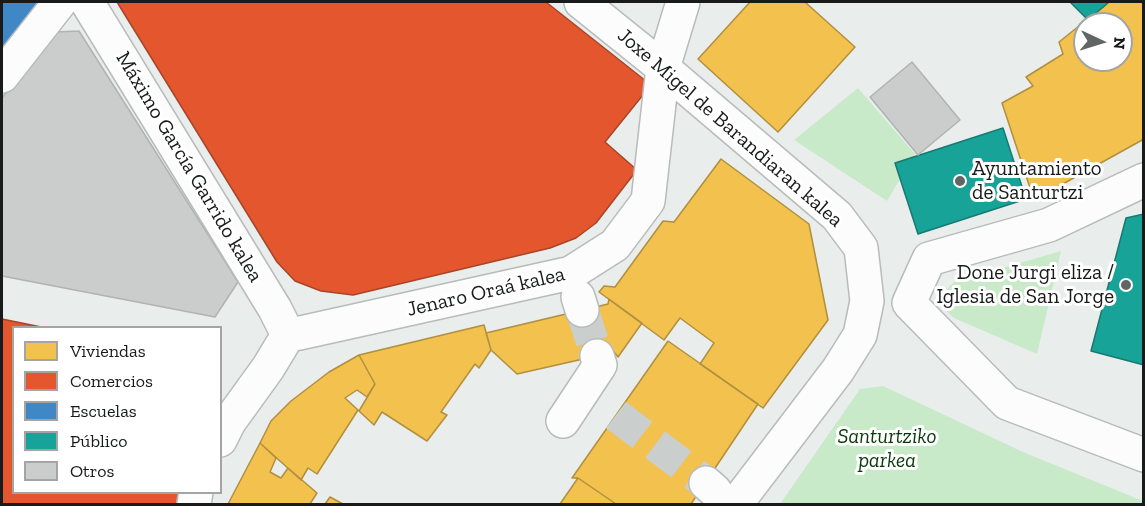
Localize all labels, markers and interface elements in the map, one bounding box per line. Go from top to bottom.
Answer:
north arrow [1073,12,1133,72]
street label: Joxe Migel de Barandiaran kalea [612,23,848,233]
text: N [1110,36,1129,50]
street label: Máximo García Garrido kalea [110,47,268,287]
place label: Ayuntamiento de Santurtzi [972,156,1102,206]
marker: Ayuntamiento de Santurtzi [953,174,967,188]
place label: Done Jurgi eliza / Iglesia de San Jorge [936,260,1114,310]
street label: Jenaro Oraá kalea [405,262,567,322]
marker: Done Jurgi eliza / Iglesia de San Jorge [1119,278,1133,292]
legend [12,326,222,494]
text: Viviendas [70,340,146,362]
text: Comercios [70,370,153,392]
text: Escuelas [70,400,137,422]
park label: Santurtziko parkea [837,424,937,474]
text: Público [70,430,127,452]
text: Otros [70,460,114,482]

